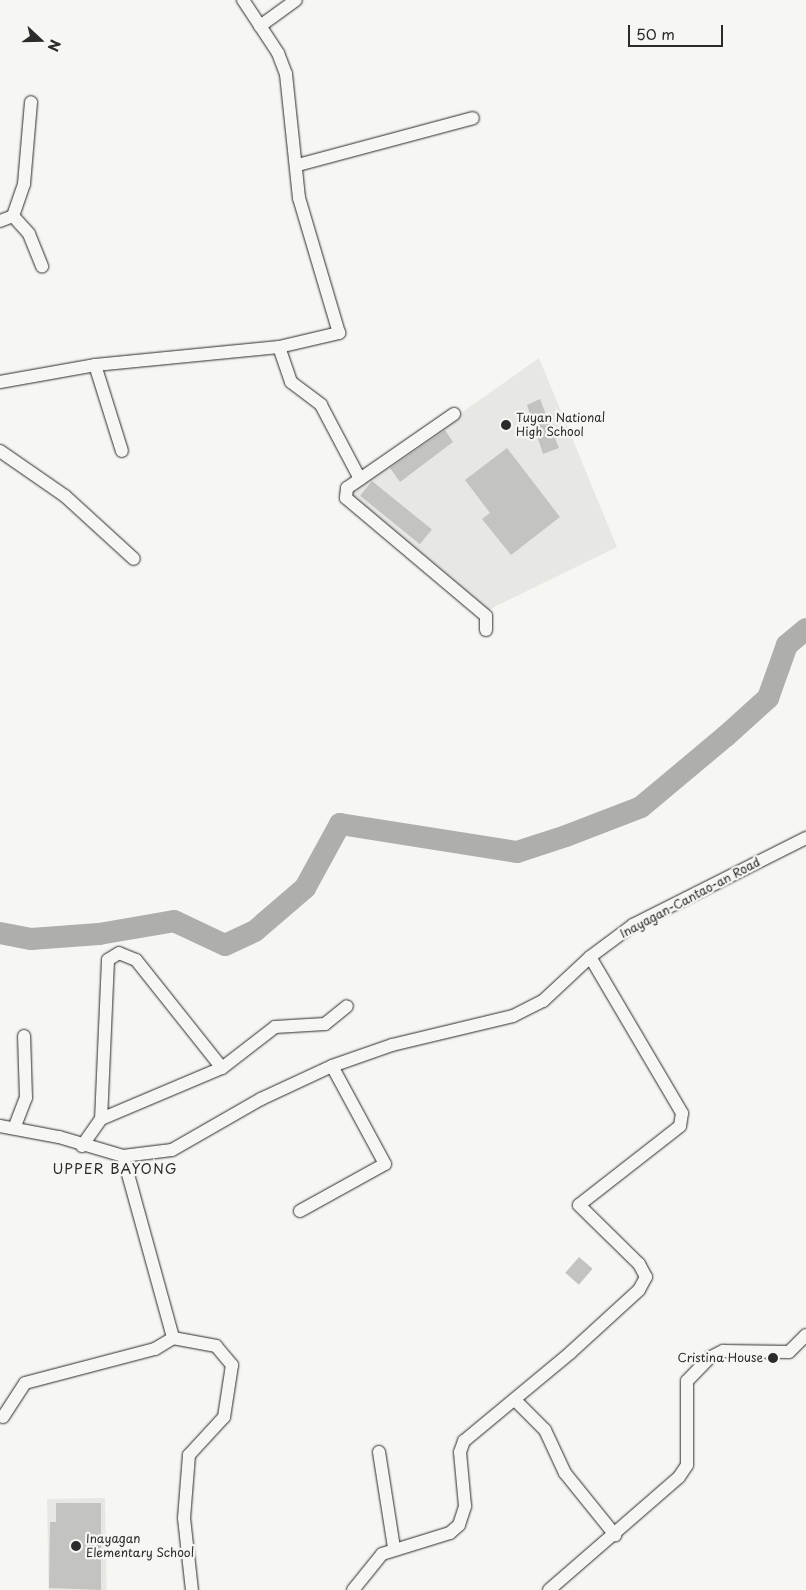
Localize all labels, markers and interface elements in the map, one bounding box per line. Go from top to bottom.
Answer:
north arrow [15,15,65,65]
scale bar [631,15,726,47]
text: 50 m [636,22,675,45]
text: N [43,37,66,54]
place label: Tuyan National High School [516,411,605,439]
marker: Tuyan National High School [500,419,512,431]
street label: Inayagan-Cantao-an Road [618,855,762,941]
district label: UPPER BAYONG [50,1161,180,1177]
place label: Cristina House [678,1351,763,1365]
marker: Cristina House [767,1352,779,1364]
place label: Inayagan Elementary School [86,1532,194,1560]
marker: Inayagan Elementary School [70,1540,82,1552]

